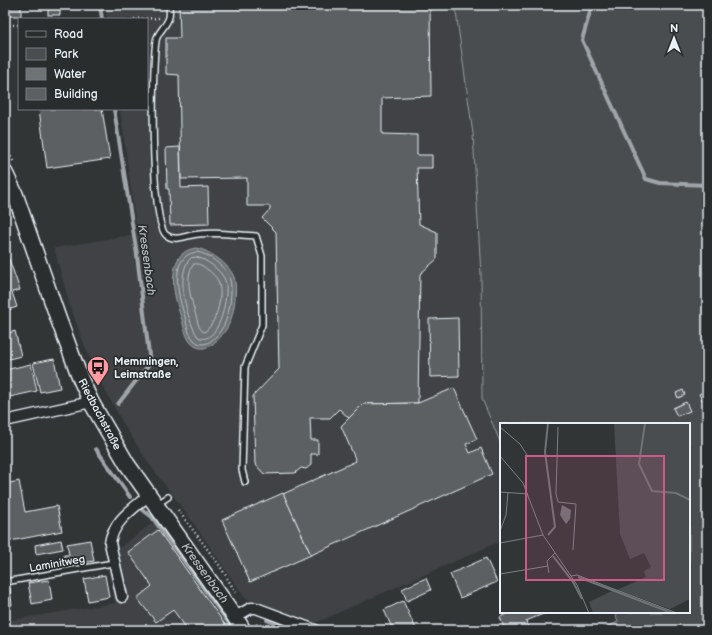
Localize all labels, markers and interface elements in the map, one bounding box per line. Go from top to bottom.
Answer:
legend [18,18,148,110]
north arrow [654,18,694,58]
text: N [670,22,678,35]
text: Road [54,27,83,42]
text: Park [54,47,78,62]
text: Water [54,67,86,82]
text: Building [54,87,98,102]
water label: Kressenbach [134,224,159,297]
bus stop icon: Memmingen, Leimstraße [85,354,111,387]
place label: Memmingen, Leimstraße [114,355,179,381]
street label: Riedbachstraße [75,376,124,453]
inset map [500,423,690,613]
water label: Kressenbach [178,540,232,607]
street label: Laminitweg [28,552,86,575]

